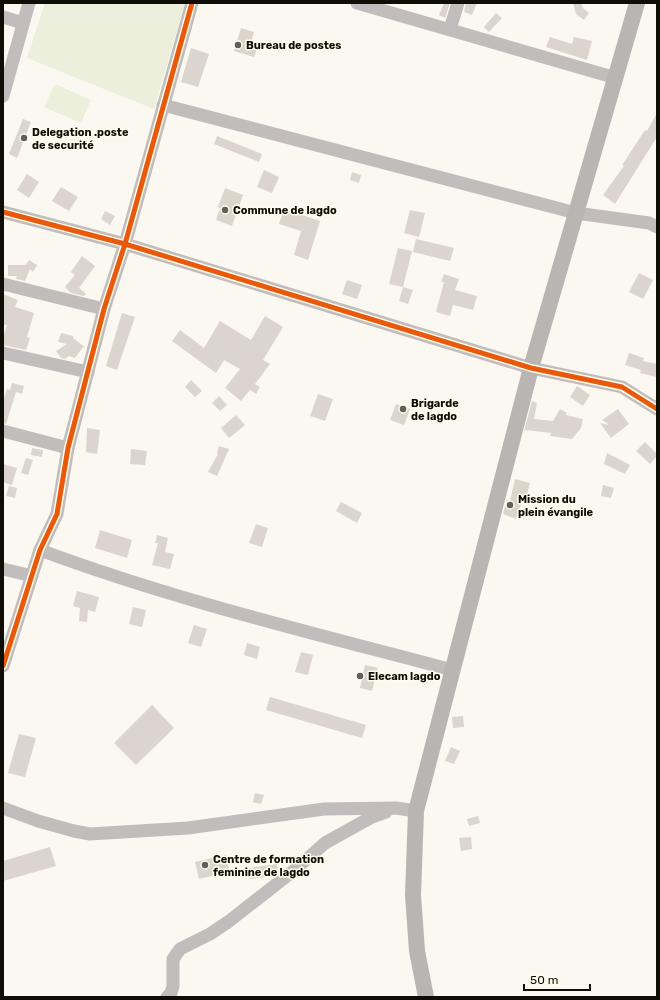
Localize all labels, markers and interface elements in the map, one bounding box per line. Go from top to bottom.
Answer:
place label: Bureau de postes [246,39,341,52]
marker: Bureau de postes [233,40,243,50]
place label: Delegation .poste de securité [32,126,129,152]
marker: Delegation .poste de securité [19,133,29,143]
place label: Commune de lagdo [233,204,337,217]
marker: Commune de lagdo [220,205,230,215]
place label: Brigarde de lagdo [411,397,459,423]
marker: Brigarde de lagdo [398,404,408,414]
place label: Mission du plein évangile [518,493,594,519]
marker: Mission du plein évangile [505,500,515,510]
place label: Elecam lagdo [368,670,441,683]
marker: Elecam lagdo [355,671,365,681]
place label: Centre de formation feminine de lagdo [213,853,324,879]
marker: Centre de formation feminine de lagdo [200,860,210,870]
scale bar [524,966,590,992]
text: 50 m [530,973,558,987]

